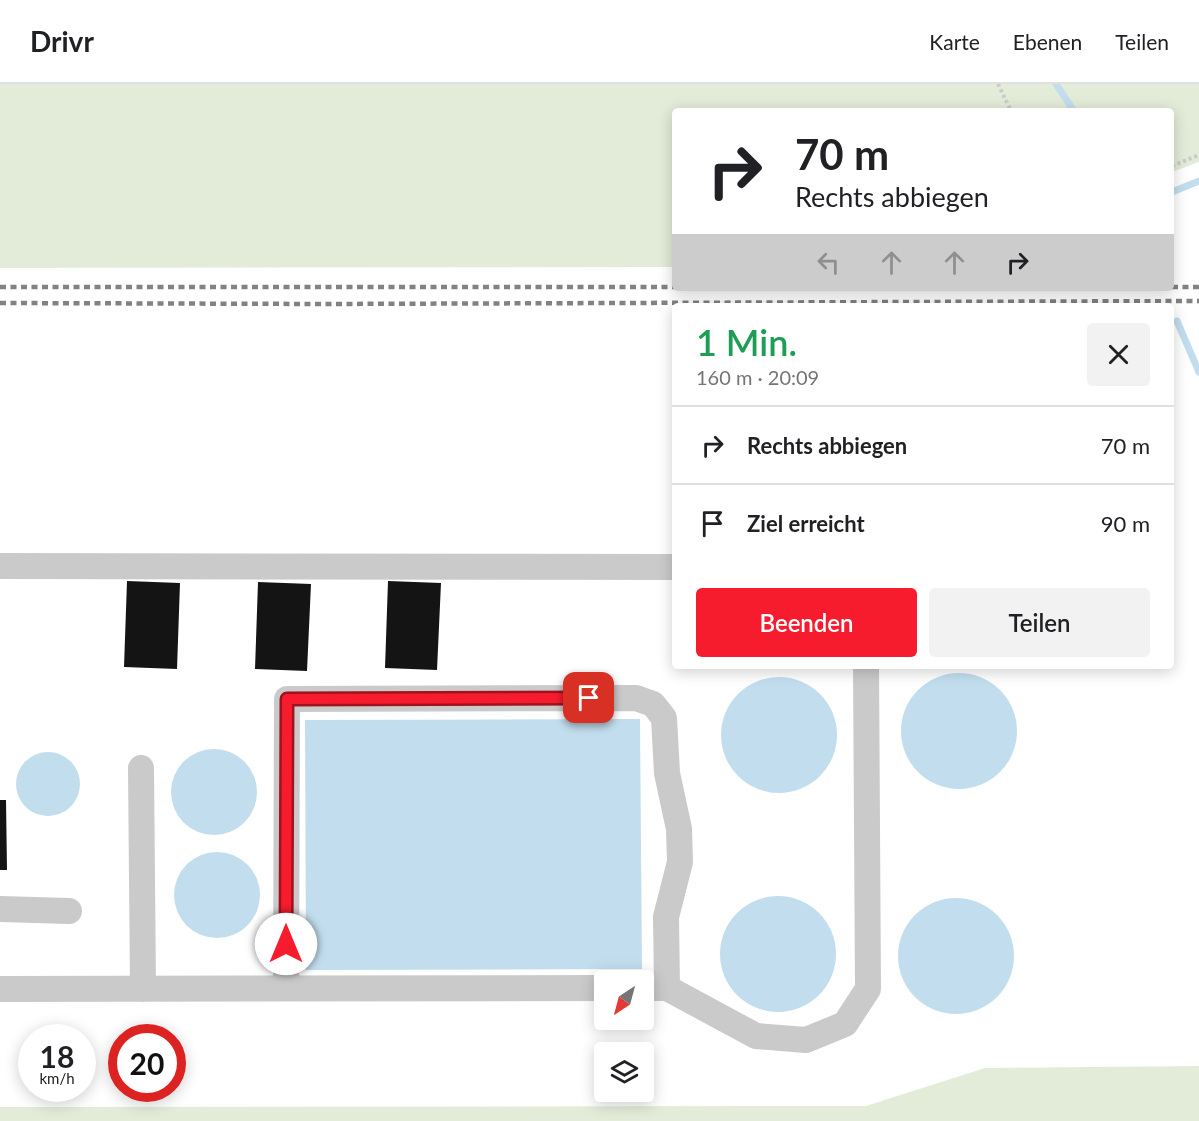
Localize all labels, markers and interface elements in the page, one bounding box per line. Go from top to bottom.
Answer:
text: Drivr [30,24,94,58]
text: Karte [929,29,980,54]
text: Ebenen [1013,29,1082,54]
text: Teilen [1115,29,1169,54]
text: 70 m [795,129,889,179]
icon: right [696,132,774,210]
text: Rechts abbiegen [795,180,989,213]
icon: left [812,246,845,279]
icon: ahead [875,246,908,279]
icon: ahead [938,246,971,279]
icon: right [1001,246,1034,279]
text: 1 Min. [696,320,797,364]
button: close [1087,323,1150,386]
text: 160 m · 20:09 [696,365,819,389]
icon: right [696,429,729,462]
text: Rechts abbiegen [747,432,907,459]
text: 70 m [1101,432,1150,459]
icon: arrive [696,507,729,540]
text: Ziel erreicht [747,510,865,537]
text: 90 m [1101,510,1150,537]
button: Beenden [696,588,917,657]
button: Teilen [929,588,1150,657]
pin [563,672,614,723]
icon: arrive [572,681,605,714]
position arrow [254,912,318,976]
north arrow [594,970,654,1030]
map controls [594,970,654,1102]
speed limit sign: 20 [108,1024,186,1102]
text: 18 [40,1038,74,1074]
button: layers [594,1042,654,1102]
text: km/h [39,1069,75,1087]

